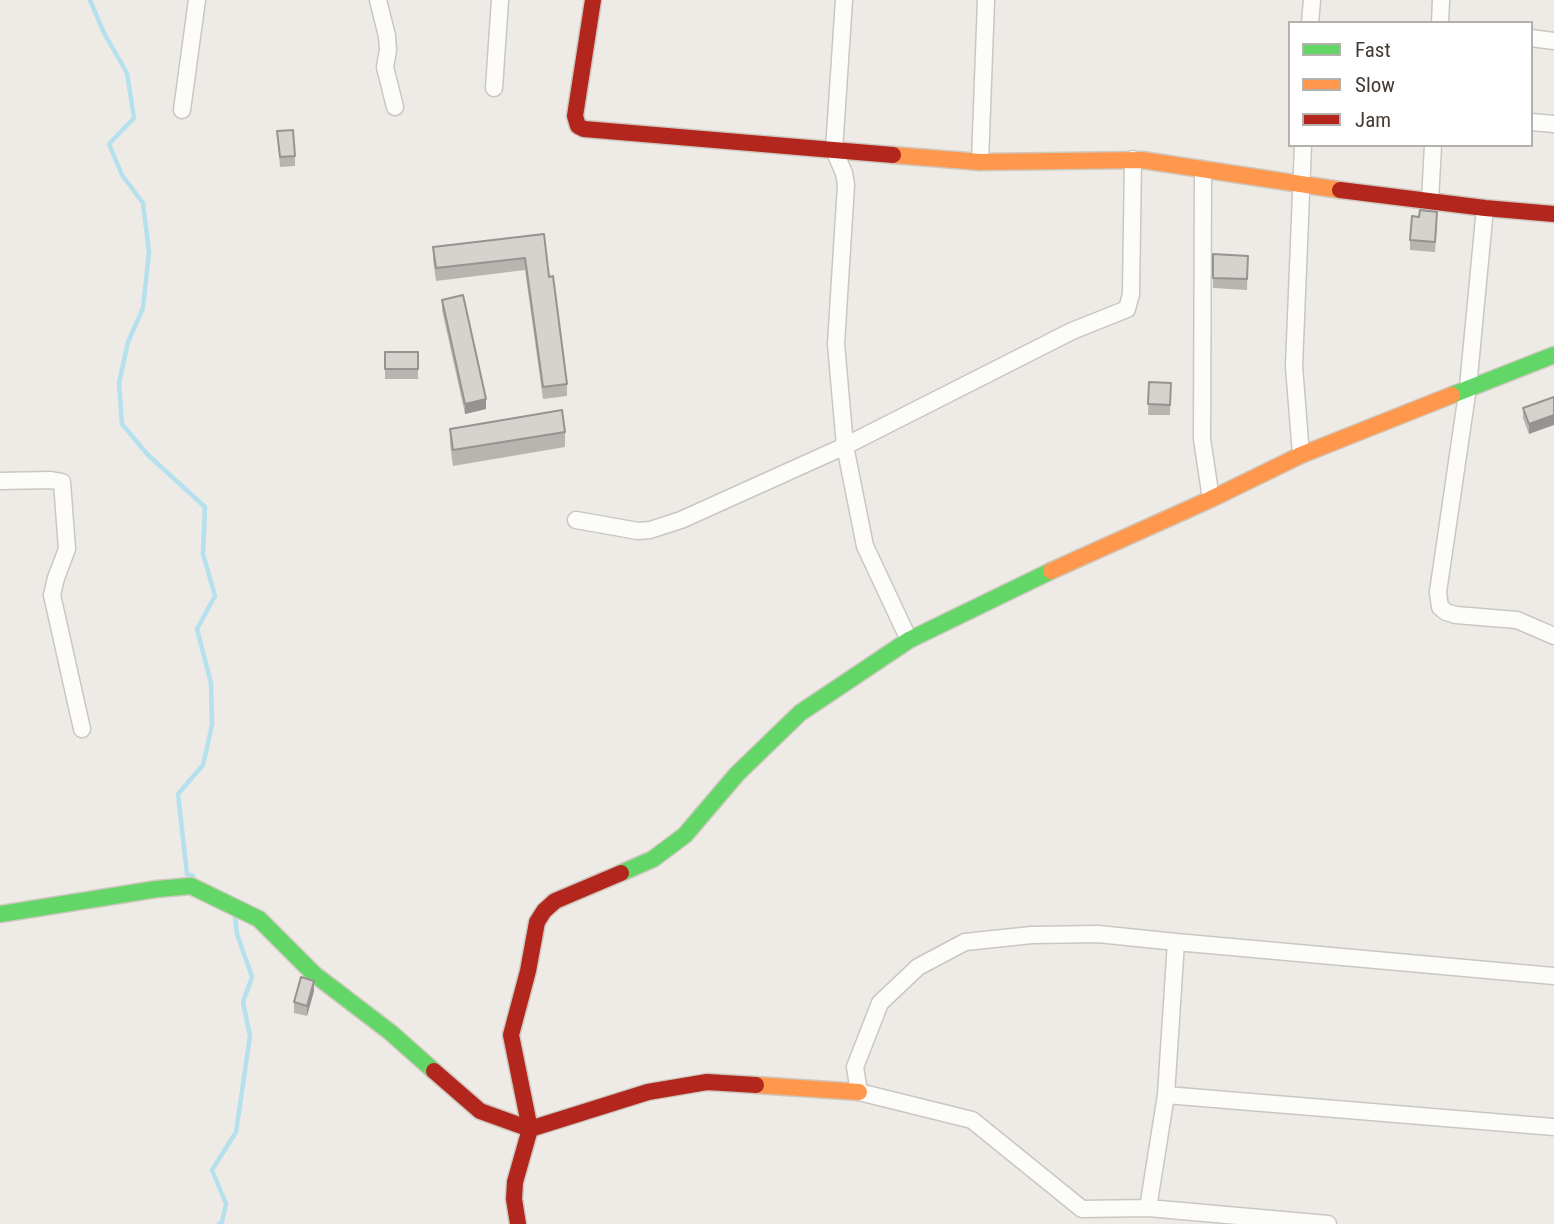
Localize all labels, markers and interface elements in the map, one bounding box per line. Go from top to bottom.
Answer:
legend [1288,21,1533,147]
text: Fast [1355,38,1391,62]
text: Slow [1355,73,1395,97]
text: Jam [1355,108,1391,132]

